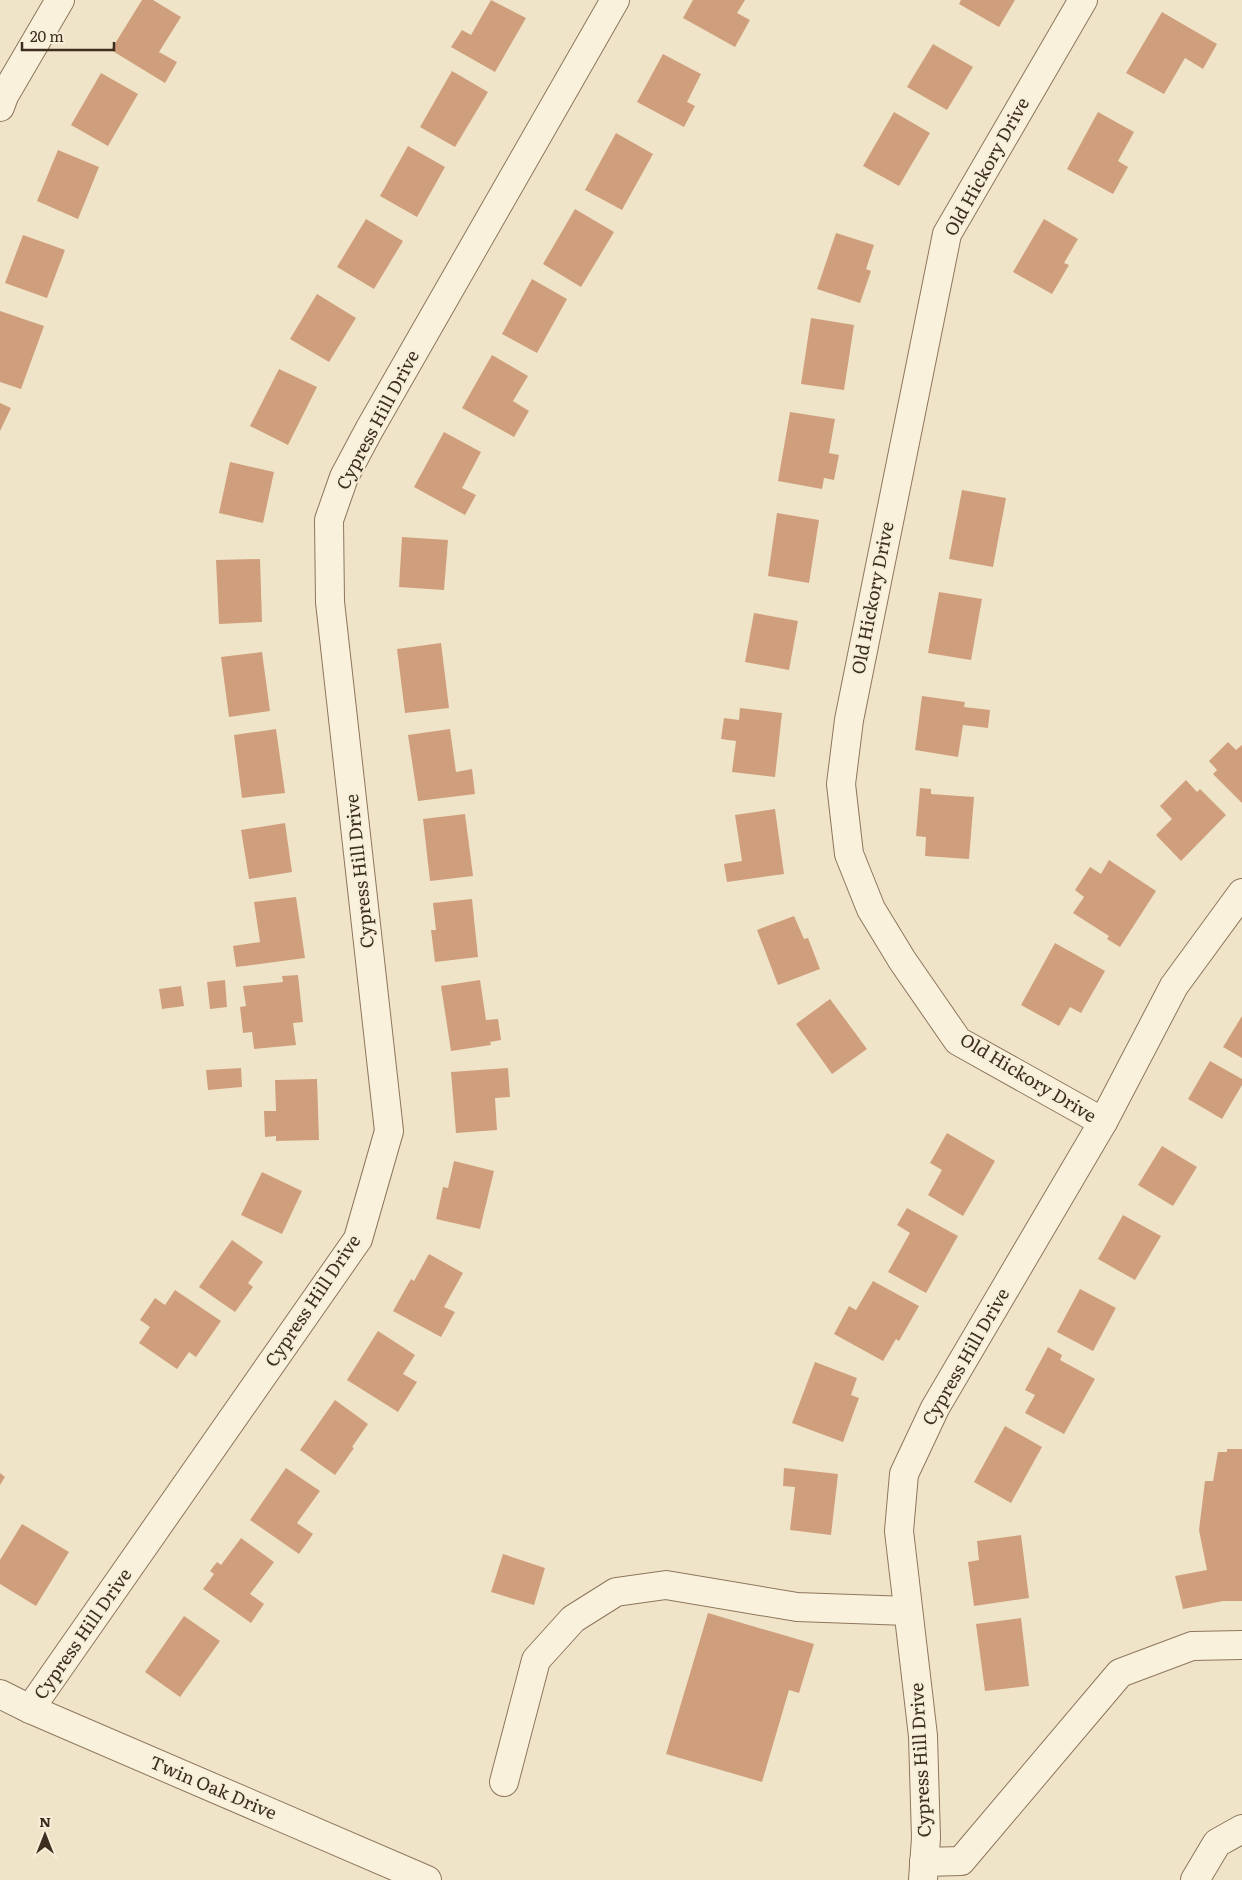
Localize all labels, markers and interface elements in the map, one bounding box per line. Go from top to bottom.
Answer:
scale bar [22,20,115,52]
text: 20 m [30,24,64,47]
street label: Old Hickory Drive [936,92,1035,241]
street label: Cypress Hill Drive [328,345,425,494]
street label: Old Hickory Drive [844,519,900,676]
street label: Cypress Hill Drive [337,793,380,950]
street label: Old Hickory Drive [955,1025,1102,1128]
street label: Cypress Hill Drive [257,1228,366,1372]
street label: Cypress Hill Drive [914,1282,1015,1430]
street label: Cypress Hill Drive [26,1562,137,1704]
street label: Cypress Hill Drive [902,1682,937,1838]
street label: Twin Oak Drive [146,1748,281,1826]
north arrow [20,1810,70,1860]
text: N [39,1811,51,1831]

